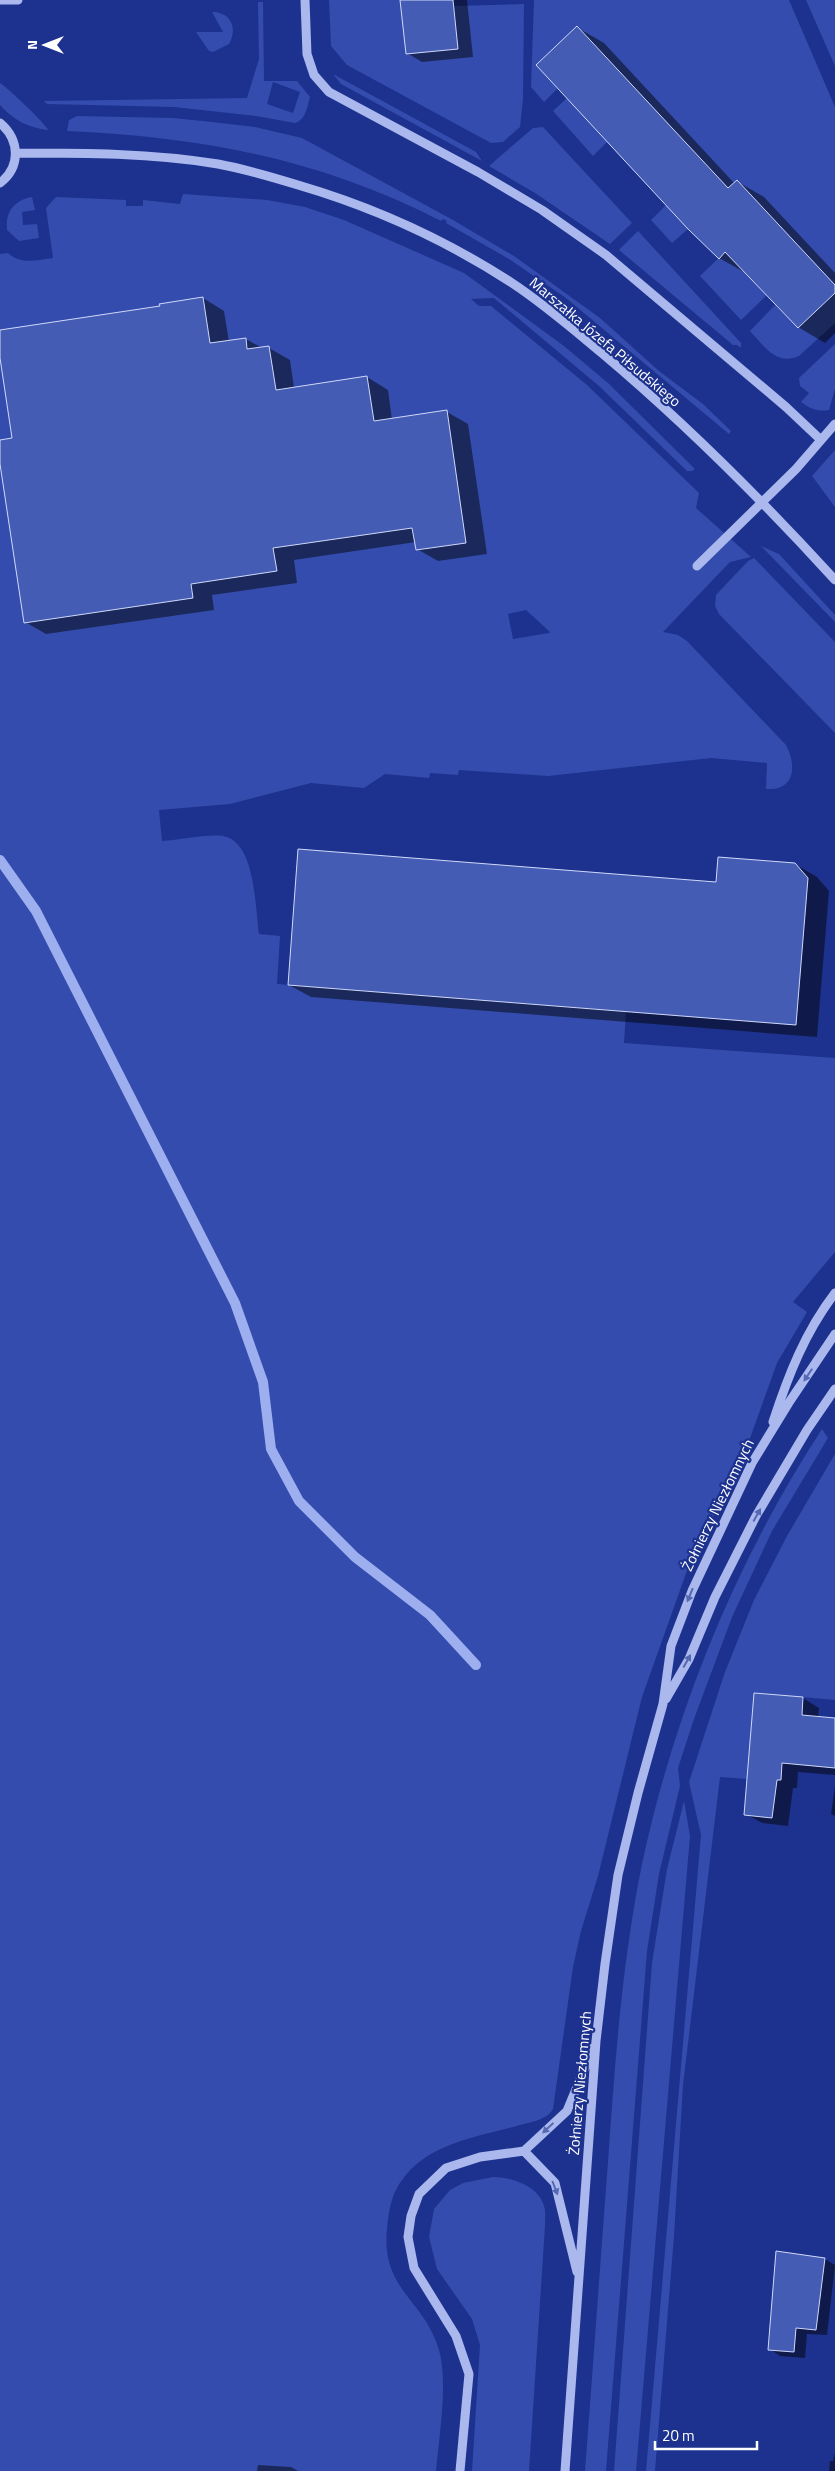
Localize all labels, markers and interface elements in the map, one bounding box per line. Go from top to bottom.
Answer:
north arrow [20,20,70,70]
text: N [21,40,42,50]
street label: Marszałka Józefa Piłsudskiego [524,271,686,412]
one-way arrow [803,1368,812,1381]
street label: Żołnierzy Niezłomnych [676,1435,760,1575]
one-way arrow [753,1508,761,1522]
one-way arrow [686,1588,694,1602]
one-way arrow [683,1654,691,1669]
street label: Żołnierzy Niezłomnych [562,2010,597,2156]
one-way arrow [543,2122,555,2134]
one-way arrow [551,2181,559,2196]
scale bar [655,2418,758,2450]
text: 20 m [662,2424,695,2447]

